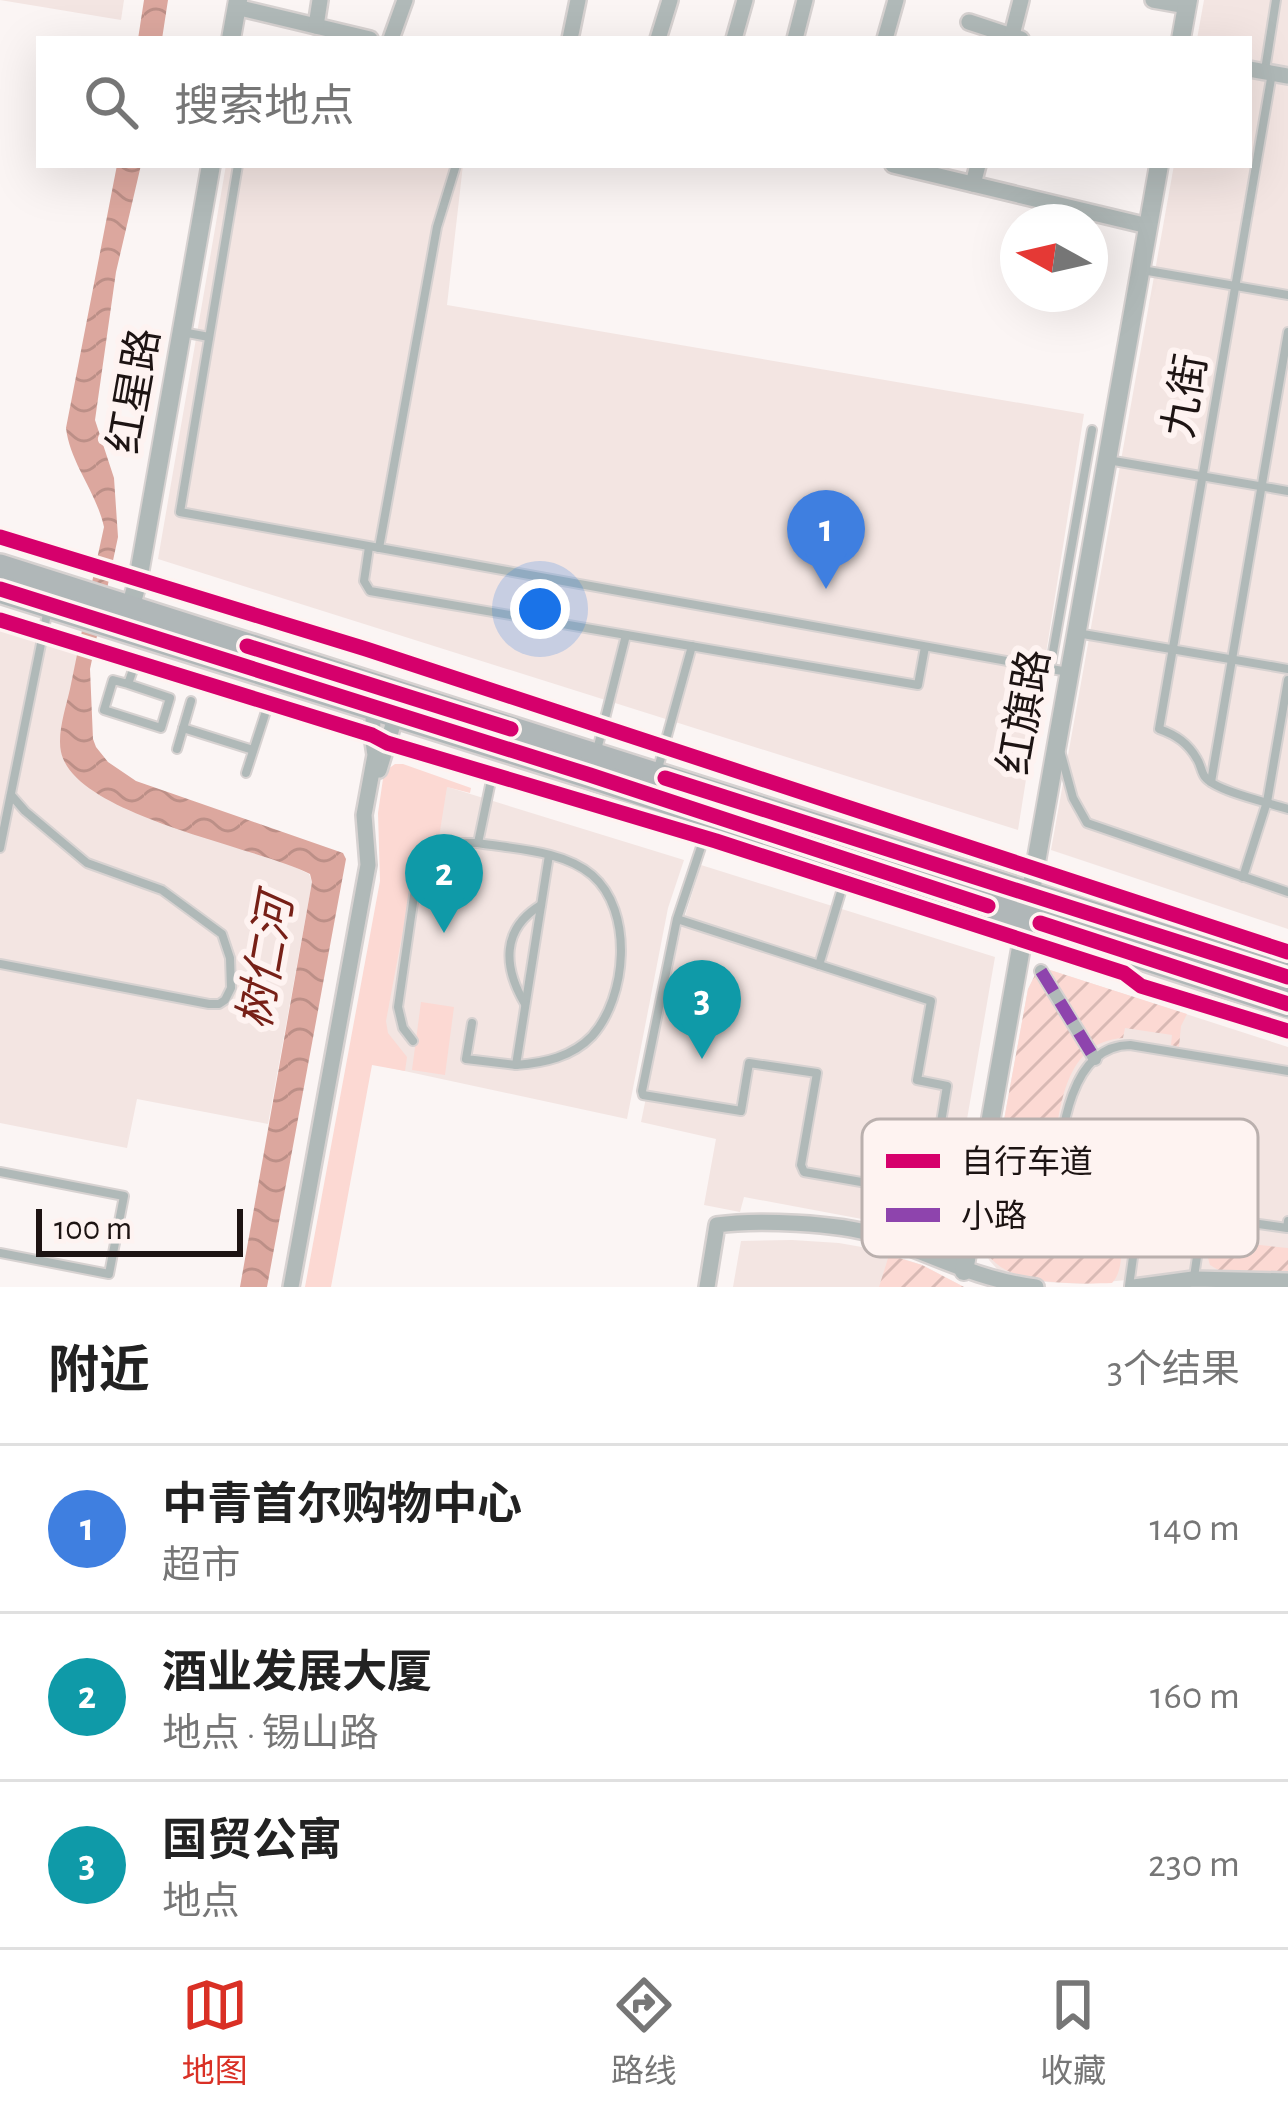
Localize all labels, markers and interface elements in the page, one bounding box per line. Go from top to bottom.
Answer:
search box [36,36,1252,168]
icon: search [78,69,144,135]
text: 搜索地点 [174,85,354,130]
north arrow [1000,204,1108,312]
street label: 红星路 [101,325,167,457]
street label: 九街 [1156,351,1214,441]
pin: 1 [787,490,865,589]
your location [510,579,570,639]
street label: 红旗路 [991,646,1057,778]
pin: 2 [405,834,483,933]
water label: 树仁河 [231,883,302,1032]
pin: 3 [663,960,741,1059]
legend [862,1119,1258,1257]
text: 自行车道 [961,1145,1093,1180]
text: 小路 [961,1199,1027,1234]
scale bar [36,1203,243,1256]
text: 100 m [54,1213,132,1246]
text: 附近 [48,1346,150,1397]
text: 3个结果 [1107,1351,1240,1390]
text: 中青首尔购物中心 [162,1483,522,1528]
text: 1 [80,1509,94,1548]
text: 140 m [1150,1509,1240,1548]
text: 超市 [162,1547,240,1586]
text: 酒业发展大厦 [162,1651,432,1696]
text: 2 [78,1677,96,1716]
text: 160 m [1150,1677,1240,1716]
text: 地点 · 锡山路 [162,1715,379,1754]
text: 国贸公寓 [162,1819,342,1864]
text: 3 [79,1845,95,1884]
text: 230 m [1148,1845,1240,1884]
text: 地点 [162,1883,240,1922]
tab: 地图 [182,1972,248,2093]
tab: 路线 [611,1972,677,2093]
tab: 收藏 [1040,1972,1106,2093]

